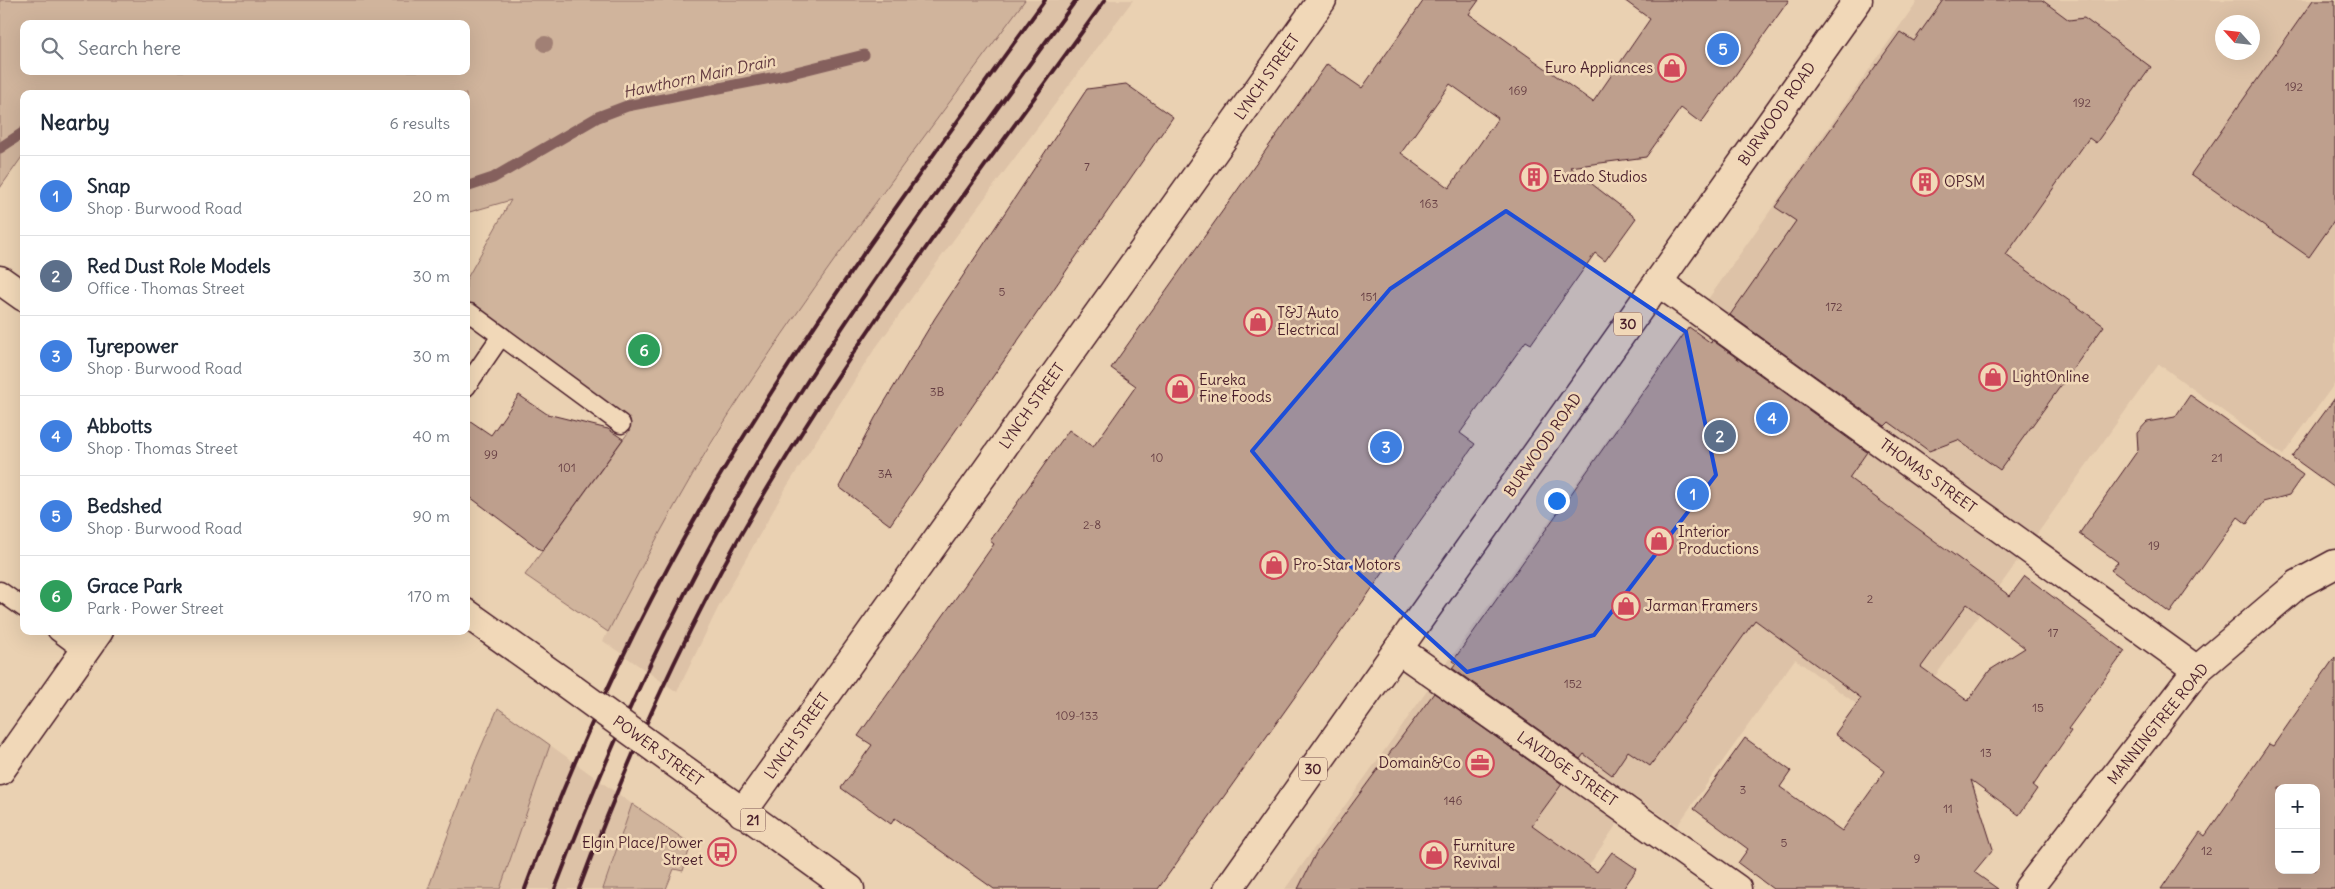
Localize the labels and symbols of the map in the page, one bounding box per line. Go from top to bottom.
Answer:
north arrow [2215,15,2260,60]
street label: LYNCH STREET [1230,30,1303,123]
pin: 5 [1707,30,1739,68]
water label: Hawthorn Main Drain [621,50,777,102]
shop icon: Euro Appliances [1657,53,1687,83]
place label: Euro Appliances [1545,58,1653,77]
street label: BURWOOD ROAD [1734,58,1819,169]
house number: 192 [2285,79,2304,94]
house number: 169 [1509,83,1527,98]
house number: 192 [2073,95,2092,110]
house number: 7 [1084,159,1090,174]
building icon: Evado Studios [1519,162,1549,192]
place label: Evado Studios [1553,167,1648,186]
building icon: OPSM [1910,167,1940,197]
place label: OPSM [1944,172,1985,191]
house number: 163 [1420,196,1438,211]
house number: 5 [999,284,1006,299]
house number: 151 [1361,289,1377,304]
house number: 172 [1825,299,1843,314]
place label: T&J Auto Electrical [1277,303,1339,339]
shop icon: T&J Auto Electrical [1243,307,1273,337]
road number: 30 [1614,312,1642,336]
pin: 6 [628,331,660,369]
street label: LYNCH STREET [995,359,1068,452]
shop icon: LightOnline [1978,362,2008,392]
place label: LightOnline [2012,367,2089,386]
place label: Eureka Fine Foods [1199,370,1272,406]
shop icon: Eureka Fine Foods [1165,374,1195,404]
house number: 3B [930,384,944,399]
street label: BURWOOD ROAD [1500,389,1585,500]
pin: 4 [1756,399,1788,437]
pin: 2 [1704,417,1736,455]
pin: 3 [1370,428,1402,466]
street label: THOMAS STREET [1876,434,1981,517]
house number: 99 [484,447,498,462]
house number: 10 [1151,450,1163,465]
house number: 21 [2211,450,2223,465]
house number: 101 [558,460,576,475]
house number: 3A [878,466,893,481]
pin: 1 [1677,475,1709,513]
your location [1544,488,1570,514]
house number: 2-8 [1083,517,1101,532]
place label: Interior Productions [1678,522,1759,558]
shop icon: Interior Productions [1644,526,1674,556]
house number: 19 [2148,538,2160,553]
shop icon: Pro-Star Motors [1259,550,1289,580]
place label: Pro-Star Motors [1293,555,1401,574]
shop icon: Jarman Framers [1611,591,1641,621]
house number: 2 [1867,591,1874,606]
place label: Jarman Framers [1645,596,1758,615]
house number: 17 [2048,625,2058,640]
street label: MANNINGTREE ROAD [2103,659,2212,788]
house number: 152 [1564,676,1583,691]
street label: LYNCH STREET [760,689,833,782]
house number: 15 [2032,700,2044,715]
house number: 109-133 [1056,708,1098,723]
street label: POWER STREET [609,711,707,790]
street label: LAVIDGE STREET [1513,727,1621,810]
house number: 13 [1980,745,1992,760]
office icon: Domain&Co [1465,748,1495,778]
place label: Domain&Co [1379,753,1461,772]
road number: 30 [1299,758,1327,781]
house number: 3 [1740,782,1747,797]
house number: 146 [1444,793,1462,808]
house number: 11 [1943,801,1953,816]
road number: 21 [740,808,766,832]
place label: Elgin Place/Power Street [582,833,703,869]
house number: 5 [1781,835,1788,850]
place label: Furniture Revival [1453,836,1515,872]
bus stop icon: Elgin Place/Power Street [707,837,737,867]
shop icon: Furniture Revival [1419,840,1449,870]
house number: 12 [2201,843,2213,858]
house number: 9 [1914,851,1921,866]

